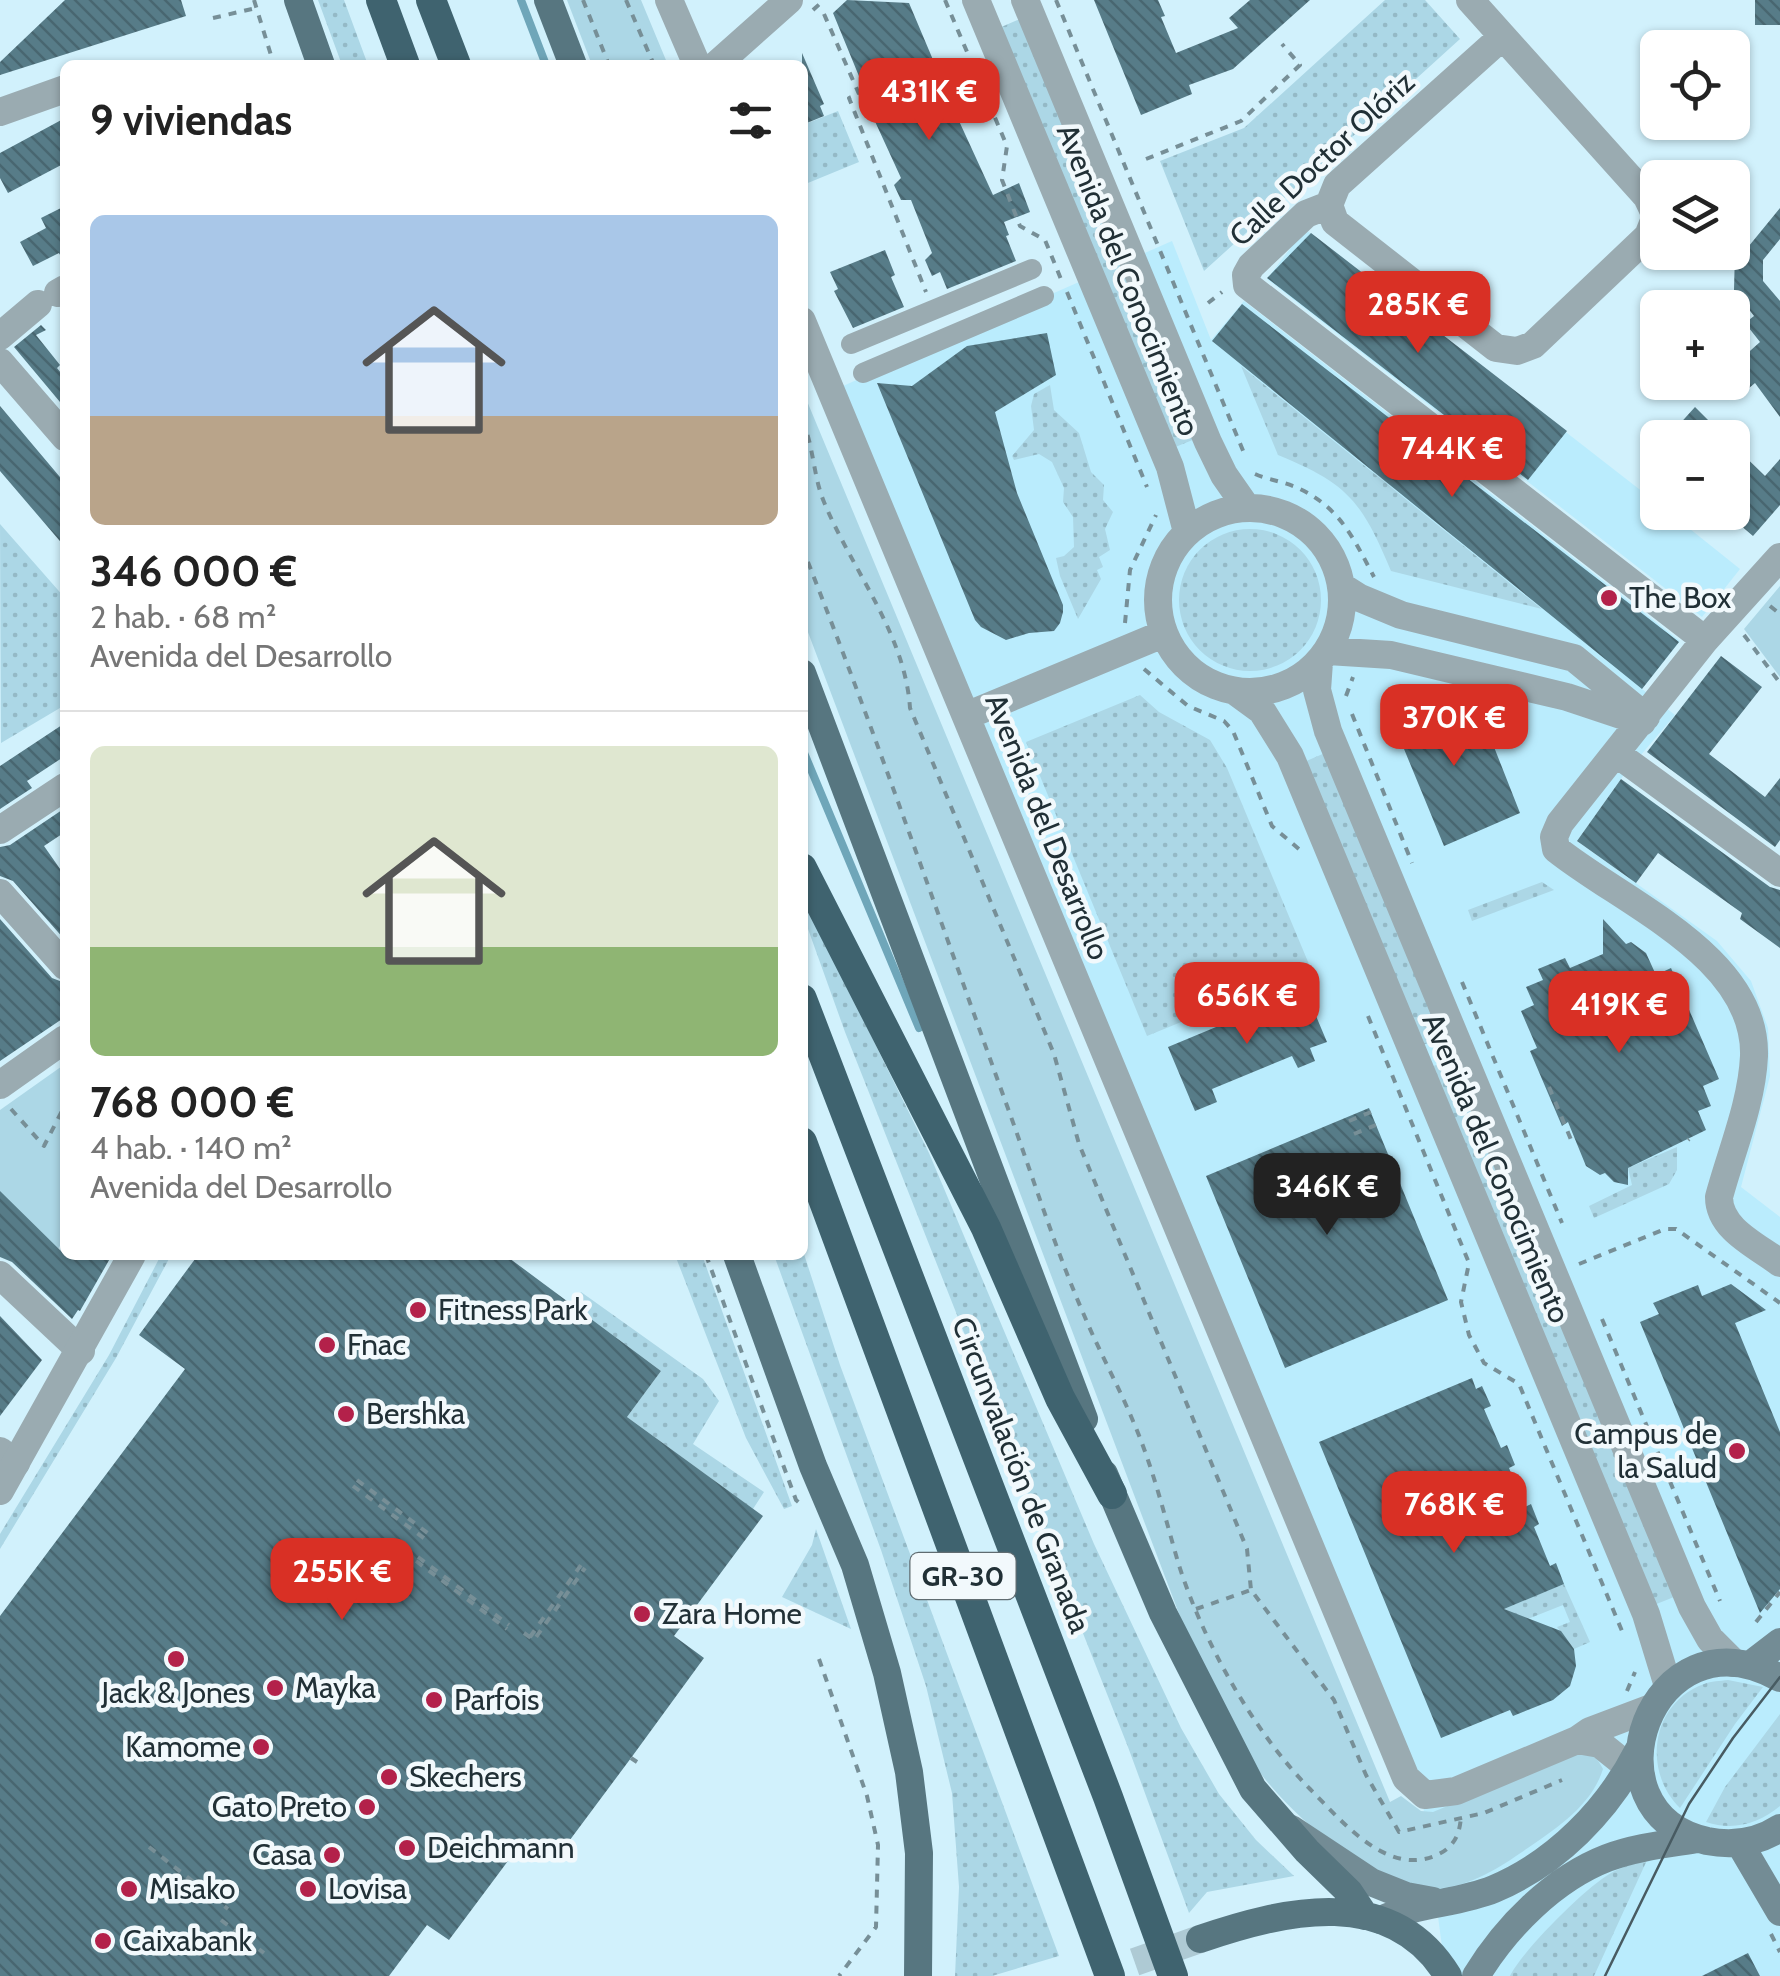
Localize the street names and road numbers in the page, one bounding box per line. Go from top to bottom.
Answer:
street label: Calle Doctor Olóriz [1221,63,1422,254]
street label: Avenida del Conocimiento [1049,119,1208,441]
street label: Avenida del Desarrollo [977,688,1118,965]
street label: Avenida del Conocimiento [1414,1007,1579,1328]
street label: Circunvalación de Granada [944,1311,1099,1639]
road number: GR-30 [910,1553,1016,1599]

